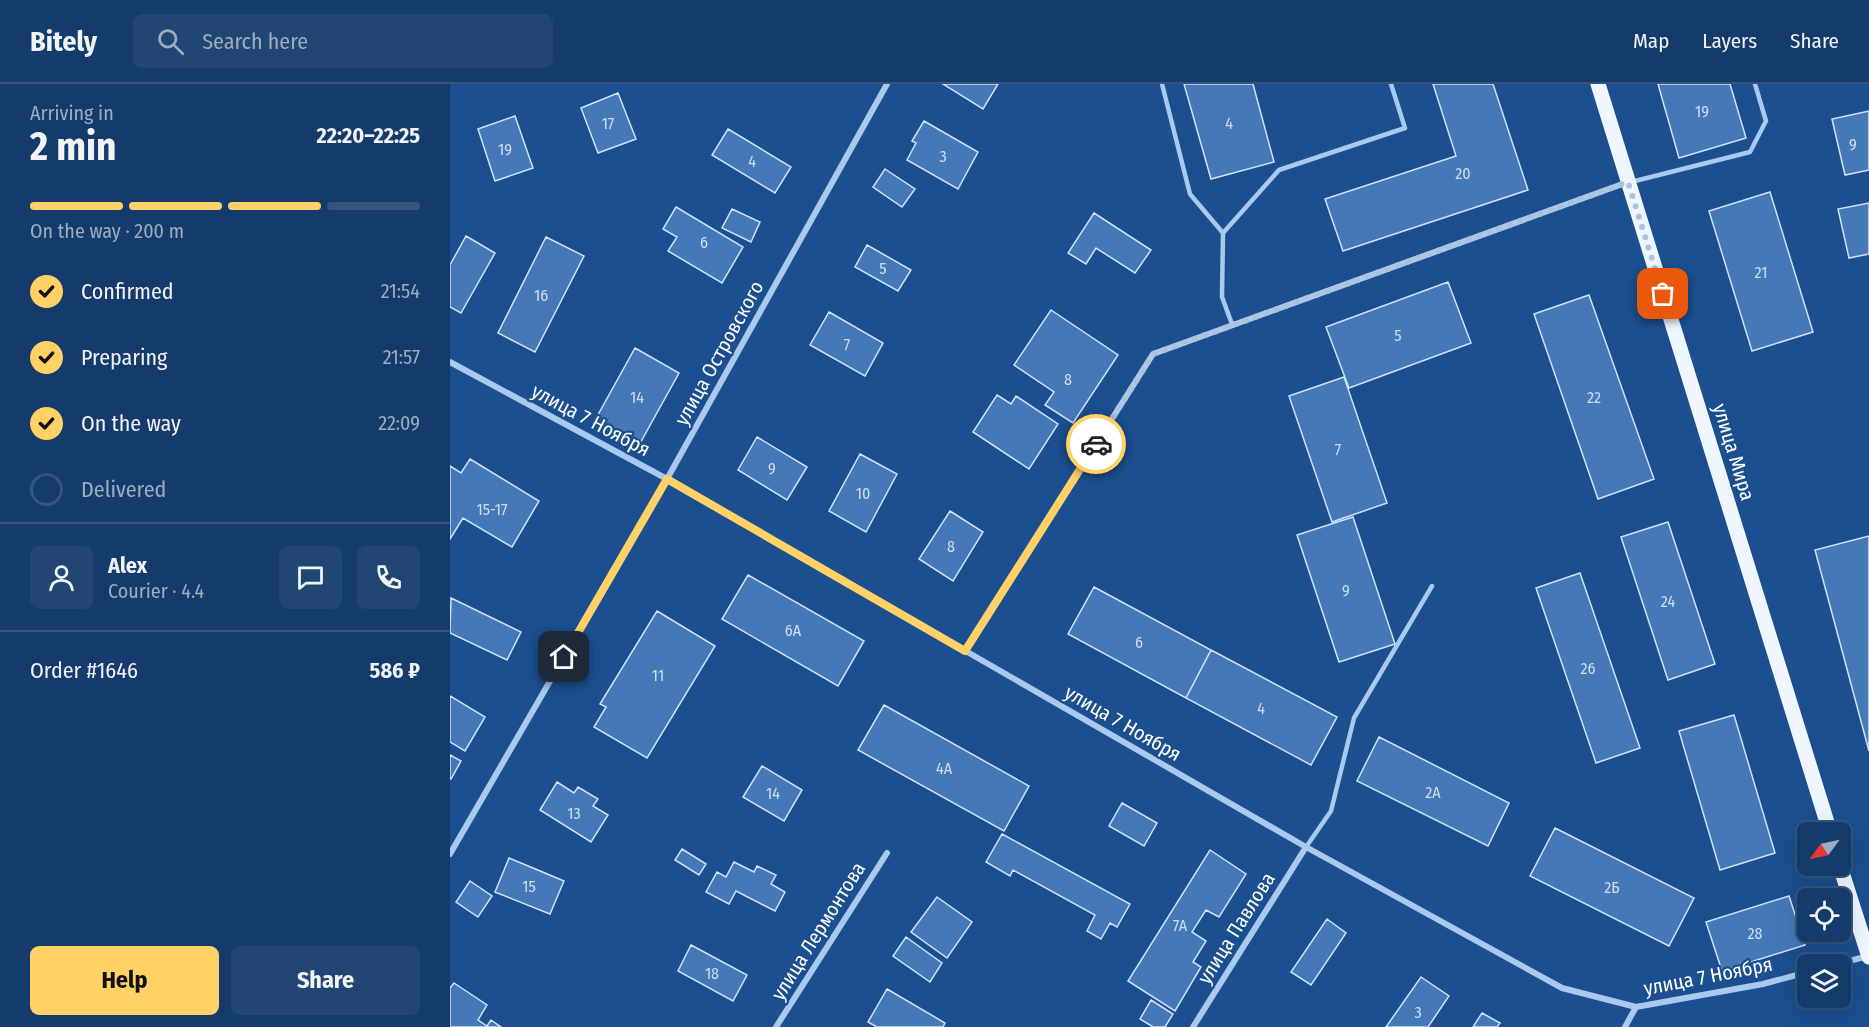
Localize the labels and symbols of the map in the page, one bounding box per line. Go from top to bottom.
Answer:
house number: 19 [1695,102,1709,121]
house number: 17 [602,114,615,133]
house number: 4 [1225,114,1233,133]
house number: 9 [1849,135,1857,154]
house number: 19 [498,140,512,159]
house number: 3 [939,147,947,166]
house number: 4 [748,152,756,171]
house number: 20 [1455,164,1471,183]
house number: 6 [700,233,708,252]
house number: 5 [879,259,887,278]
house number: 21 [1755,263,1767,282]
pin [1637,268,1688,319]
street label: улица Островского [669,277,769,429]
house number: 16 [534,286,548,305]
house number: 5 [1394,326,1402,345]
house number: 7 [844,335,851,354]
house number: 8 [1064,370,1072,389]
street label: улица 7 Ноября [528,379,654,461]
house number: 14 [630,388,644,407]
house number: 22 [1587,388,1601,407]
street label: улица Мира [1708,401,1760,503]
courier [1066,414,1126,474]
house number: 7 [1335,440,1342,459]
house number: 9 [768,459,776,478]
house number: 10 [856,484,870,503]
house number: 15-17 [476,500,508,519]
house number: 8 [947,537,955,556]
house number: 9 [1342,581,1350,600]
house number: 24 [1661,592,1675,611]
house number: 6А [785,621,802,640]
pin [538,631,589,682]
house number: 6 [1135,633,1143,652]
house number: 26 [1581,659,1596,678]
house number: 11 [652,666,664,685]
street label: улица 7 Ноября [1060,680,1186,766]
house number: 4 [1257,699,1265,718]
house number: 4А [936,759,953,778]
house number: 2А [1425,783,1441,802]
house number: 14 [766,784,780,803]
house number: 13 [567,804,581,823]
north arrow [1797,822,1851,876]
street label: улица Лермонтова [766,858,870,1004]
street label: улица Павлова [1192,868,1280,988]
house number: 15 [522,877,536,896]
house number: 2Б [1604,878,1620,897]
house number: 7А [1173,916,1188,935]
house number: 28 [1747,924,1763,943]
street label: улица 7 Ноября [1642,952,1774,1000]
house number: 18 [705,964,719,983]
house number: 3 [1414,1003,1422,1022]

